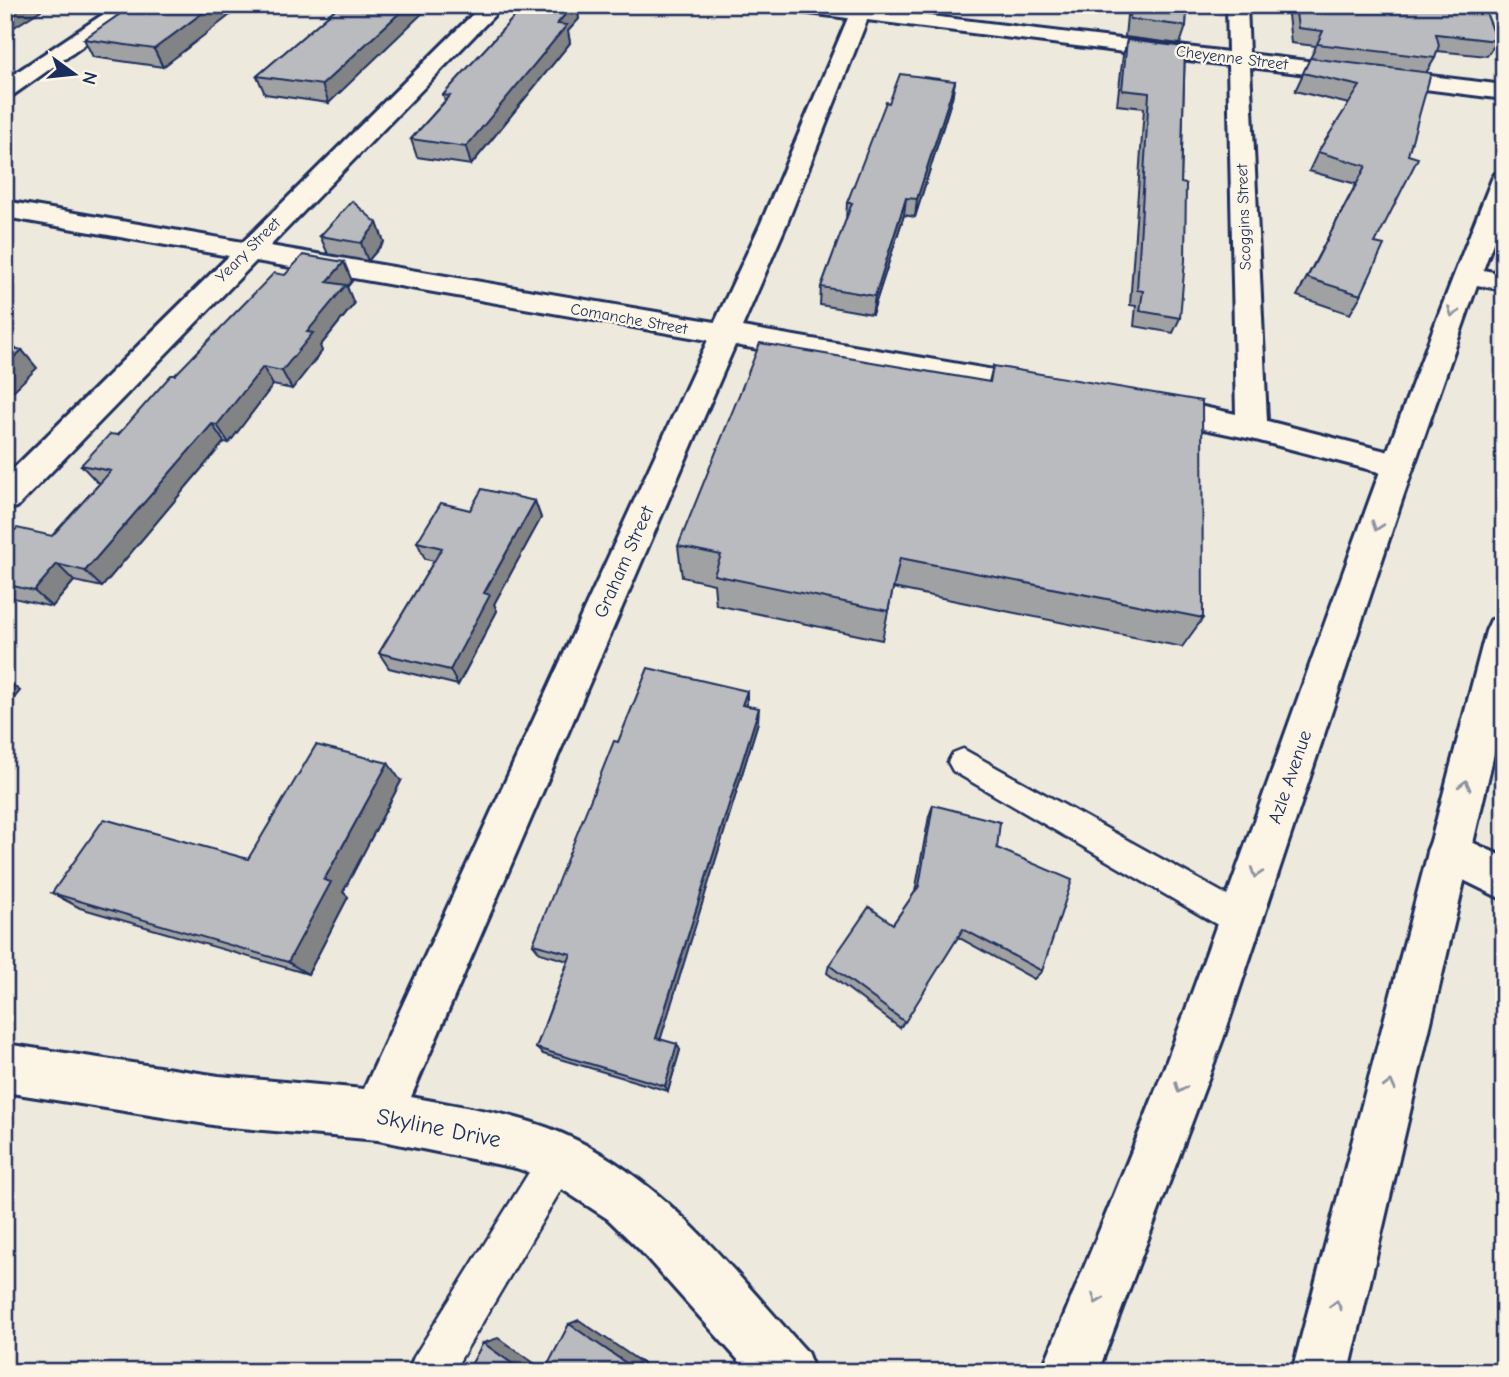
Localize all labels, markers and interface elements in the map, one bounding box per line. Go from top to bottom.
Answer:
north arrow [38,38,108,108]
street label: Cheyenne Street [1175,42,1289,74]
text: N [77,69,102,87]
street label: Scoggins Street [1233,163,1255,271]
street label: Yeary Street [212,214,284,286]
street label: Comanche Street [569,300,689,338]
one-way arrow [1447,305,1461,317]
street label: Graham Street [590,502,659,621]
one-way arrow [1371,520,1385,532]
street label: Azle Avenue [1264,727,1316,827]
one-way arrow [1457,779,1471,791]
one-way arrow [1250,867,1264,879]
one-way arrow [1382,1079,1397,1091]
one-way arrow [1174,1081,1188,1093]
street label: Skyline Drive [375,1103,503,1153]
one-way arrow [1092,1293,1106,1305]
one-way arrow [1328,1300,1342,1312]

